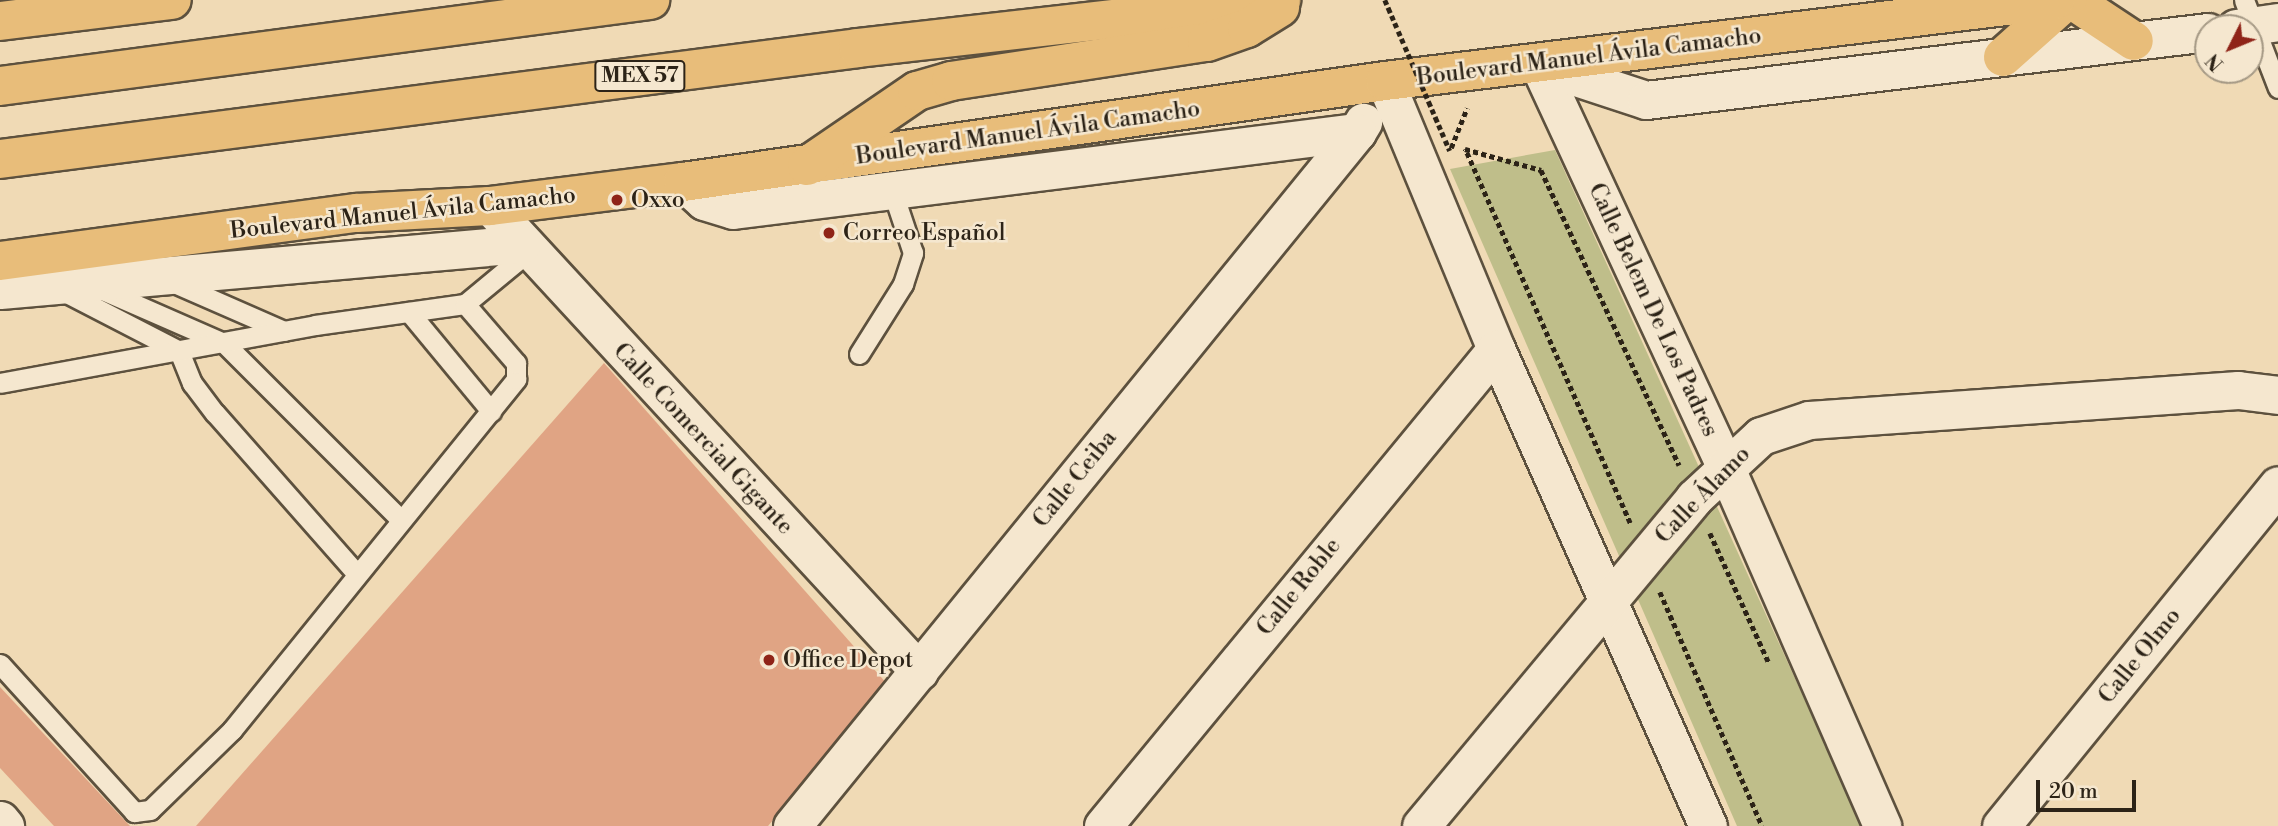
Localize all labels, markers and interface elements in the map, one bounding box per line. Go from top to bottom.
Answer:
north arrow [2194,14,2264,84]
street label: Boulevard Manuel Ávila Camacho [1415,22,1763,92]
text: N [2201,48,2229,76]
road number: MEX 57 [593,58,687,94]
street label: Boulevard Manuel Ávila Camacho [854,95,1202,171]
street label: Calle Belem De Los Padres [1582,179,1724,441]
street label: Boulevard Manuel Ávila Camacho [229,181,577,245]
place label: Oxxo [631,186,685,214]
marker: Oxxo [609,192,625,208]
place label: Correo Español [843,219,1005,247]
marker: Correo Español [821,225,837,241]
street label: Calle Comercial Gigante [607,338,799,540]
street label: Calle Ceiba [1027,425,1123,533]
street label: Calle Álamo [1650,441,1756,549]
street label: Calle Roble [1251,533,1347,641]
street label: Calle Olmo [2093,603,2187,709]
place label: Office Depot [783,646,913,674]
marker: Office Depot [761,652,777,668]
scale bar [2040,766,2140,810]
text: 20 m [2049,779,2098,805]

